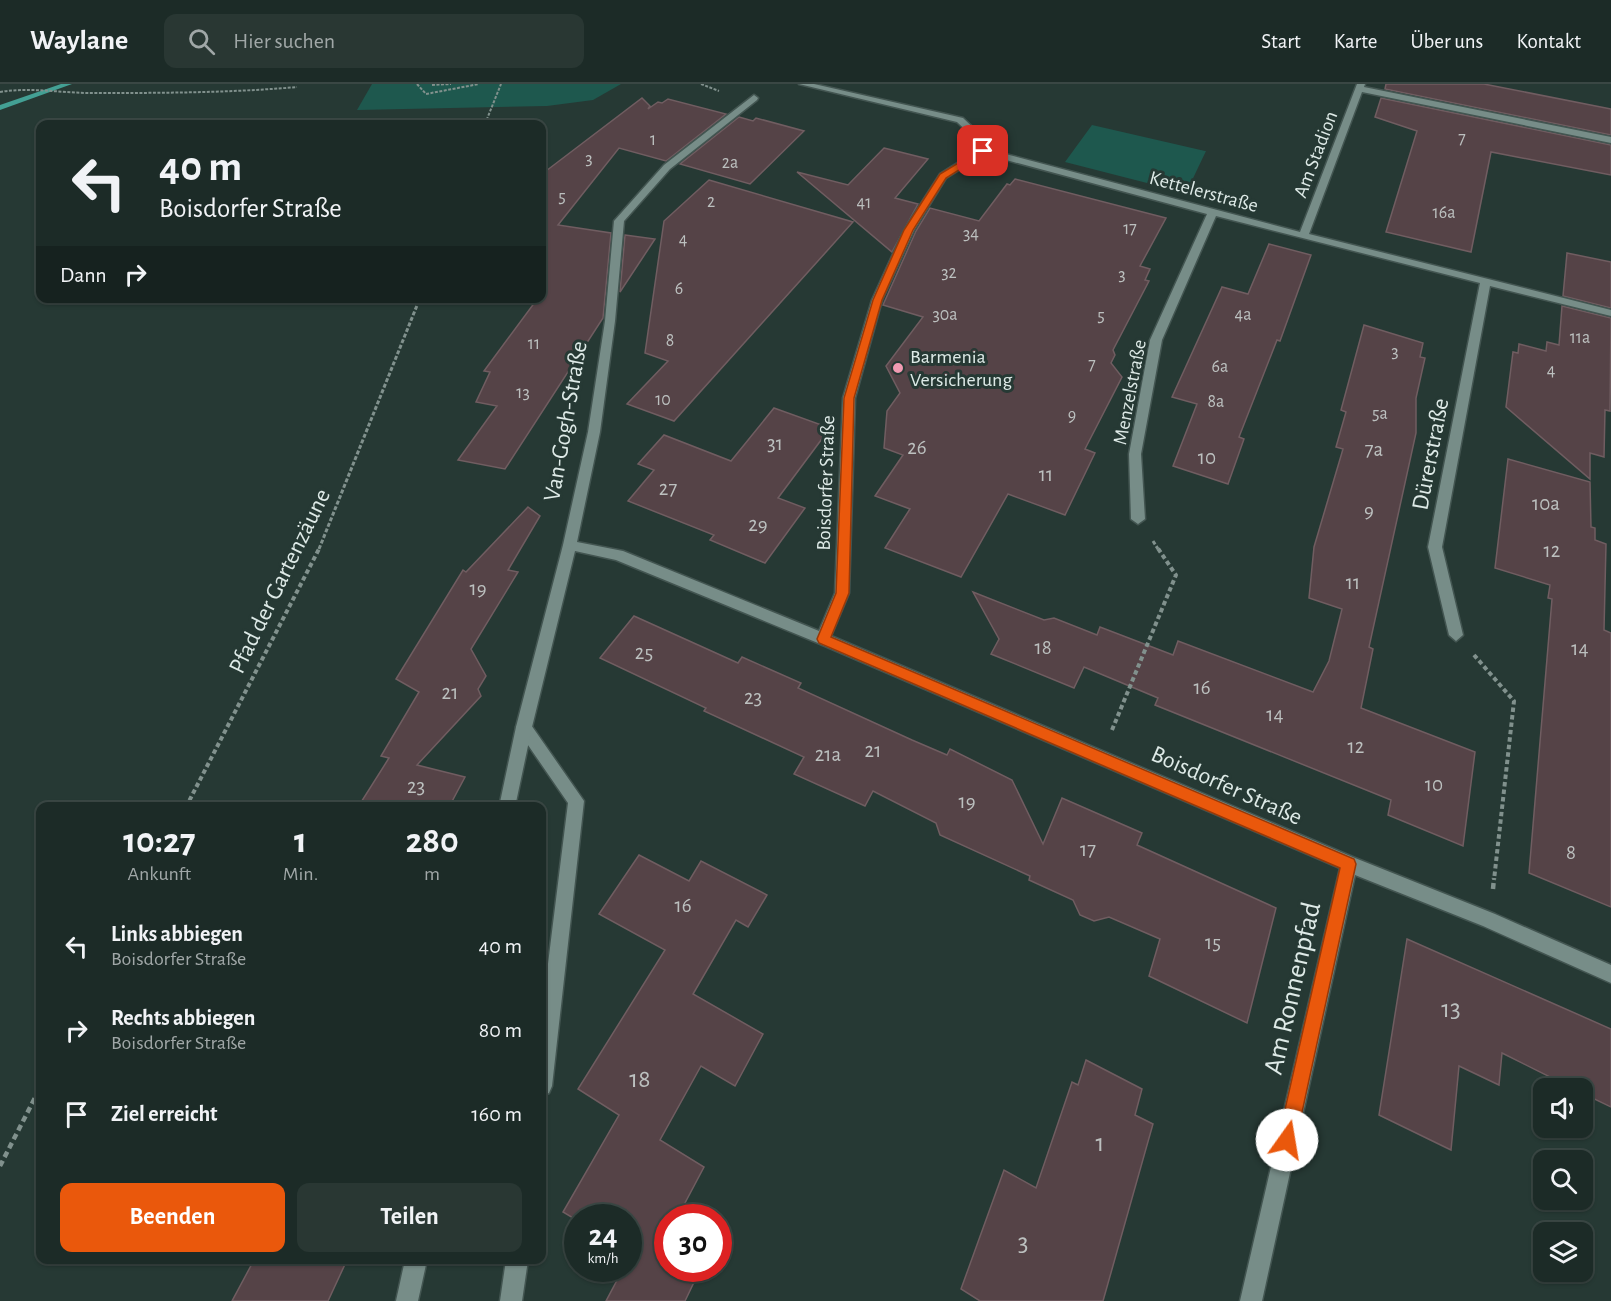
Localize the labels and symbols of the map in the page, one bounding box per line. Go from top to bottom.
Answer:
street label: Am Stadion [1290,108,1342,200]
pin [957,125,1008,176]
house number: 7 [1458,130,1466,148]
house number: 1 [650,131,656,149]
house number: 3 [585,150,593,168]
house number: 2a [722,154,738,172]
street label: Kettelerstraße [1147,168,1260,216]
house number: 5 [558,188,566,206]
house number: 2 [707,193,715,211]
house number: 41 [857,194,871,212]
house number: 16a [1433,204,1455,222]
house number: 17 [1123,220,1137,238]
house number: 34 [963,225,979,243]
house number: 4 [679,231,688,249]
house number: 32 [941,264,957,282]
house number: 3 [1118,266,1126,284]
house number: 6 [675,280,683,298]
house number: 30a [932,306,958,324]
house number: 4a [1235,306,1251,324]
house number: 5 [1097,307,1105,325]
house number: 11a [1570,329,1590,347]
house number: 8 [666,332,674,350]
house number: 11 [528,335,540,353]
street label: Menzelstraße [1110,338,1150,446]
street label: Van-Gogh-Straße [540,339,592,503]
house number: 3 [1391,343,1399,361]
place label: Barmenia Versicherung [910,347,1012,390]
house number: 7 [1088,356,1096,374]
house number: 6a [1212,358,1228,376]
marker: Barmenia Versicherung [891,361,905,375]
house number: 4 [1547,362,1556,380]
house number: 13 [516,384,530,402]
house number: 10 [655,391,671,409]
house number: 8a [1208,393,1224,411]
street label: Dürerstraße [1408,396,1454,512]
house number: 5a [1372,405,1388,423]
house number: 9 [1068,407,1076,425]
street label: Boisdorfer Straße [814,415,838,551]
house number: 31 [767,433,783,454]
house number: 26 [907,437,927,458]
house number: 7a [1365,439,1384,460]
house number: 10 [1198,447,1216,468]
house number: 11 [1039,464,1053,485]
house number: 27 [659,478,677,499]
street label: Pfad der Gartenzäune [225,485,335,678]
house number: 10a [1532,493,1560,514]
house number: 9 [1364,500,1374,521]
house number: 29 [748,514,768,535]
house number: 12 [1544,540,1560,561]
house number: 11 [1346,572,1360,593]
house number: 19 [469,578,487,599]
house number: 18 [1034,637,1052,658]
house number: 14 [1571,638,1589,659]
house number: 25 [635,642,653,663]
house number: 16 [1193,677,1211,698]
house number: 21 [442,682,458,703]
house number: 23 [744,687,762,708]
house number: 14 [1266,704,1284,725]
house number: 12 [1348,736,1364,757]
house number: 21 [865,740,881,761]
street label: Boisdorfer Straße [1148,742,1306,830]
house number: 21a [815,744,842,765]
house number: 10 [1425,774,1443,795]
house number: 23 [407,776,425,797]
house number: 19 [958,791,976,812]
house number: 17 [1080,839,1096,860]
house number: 8 [1566,842,1576,863]
house number: 16 [674,895,692,916]
street label: Am Ronnenpfad [1259,899,1326,1077]
house number: 15 [1205,932,1221,953]
house number: 13 [1441,996,1461,1022]
house number: 18 [629,1066,651,1092]
position arrow [1255,1108,1319,1172]
house number: 1 [1096,1130,1104,1156]
speed limit sign: 30 [654,1204,732,1282]
house number: 3 [1018,1230,1028,1256]

